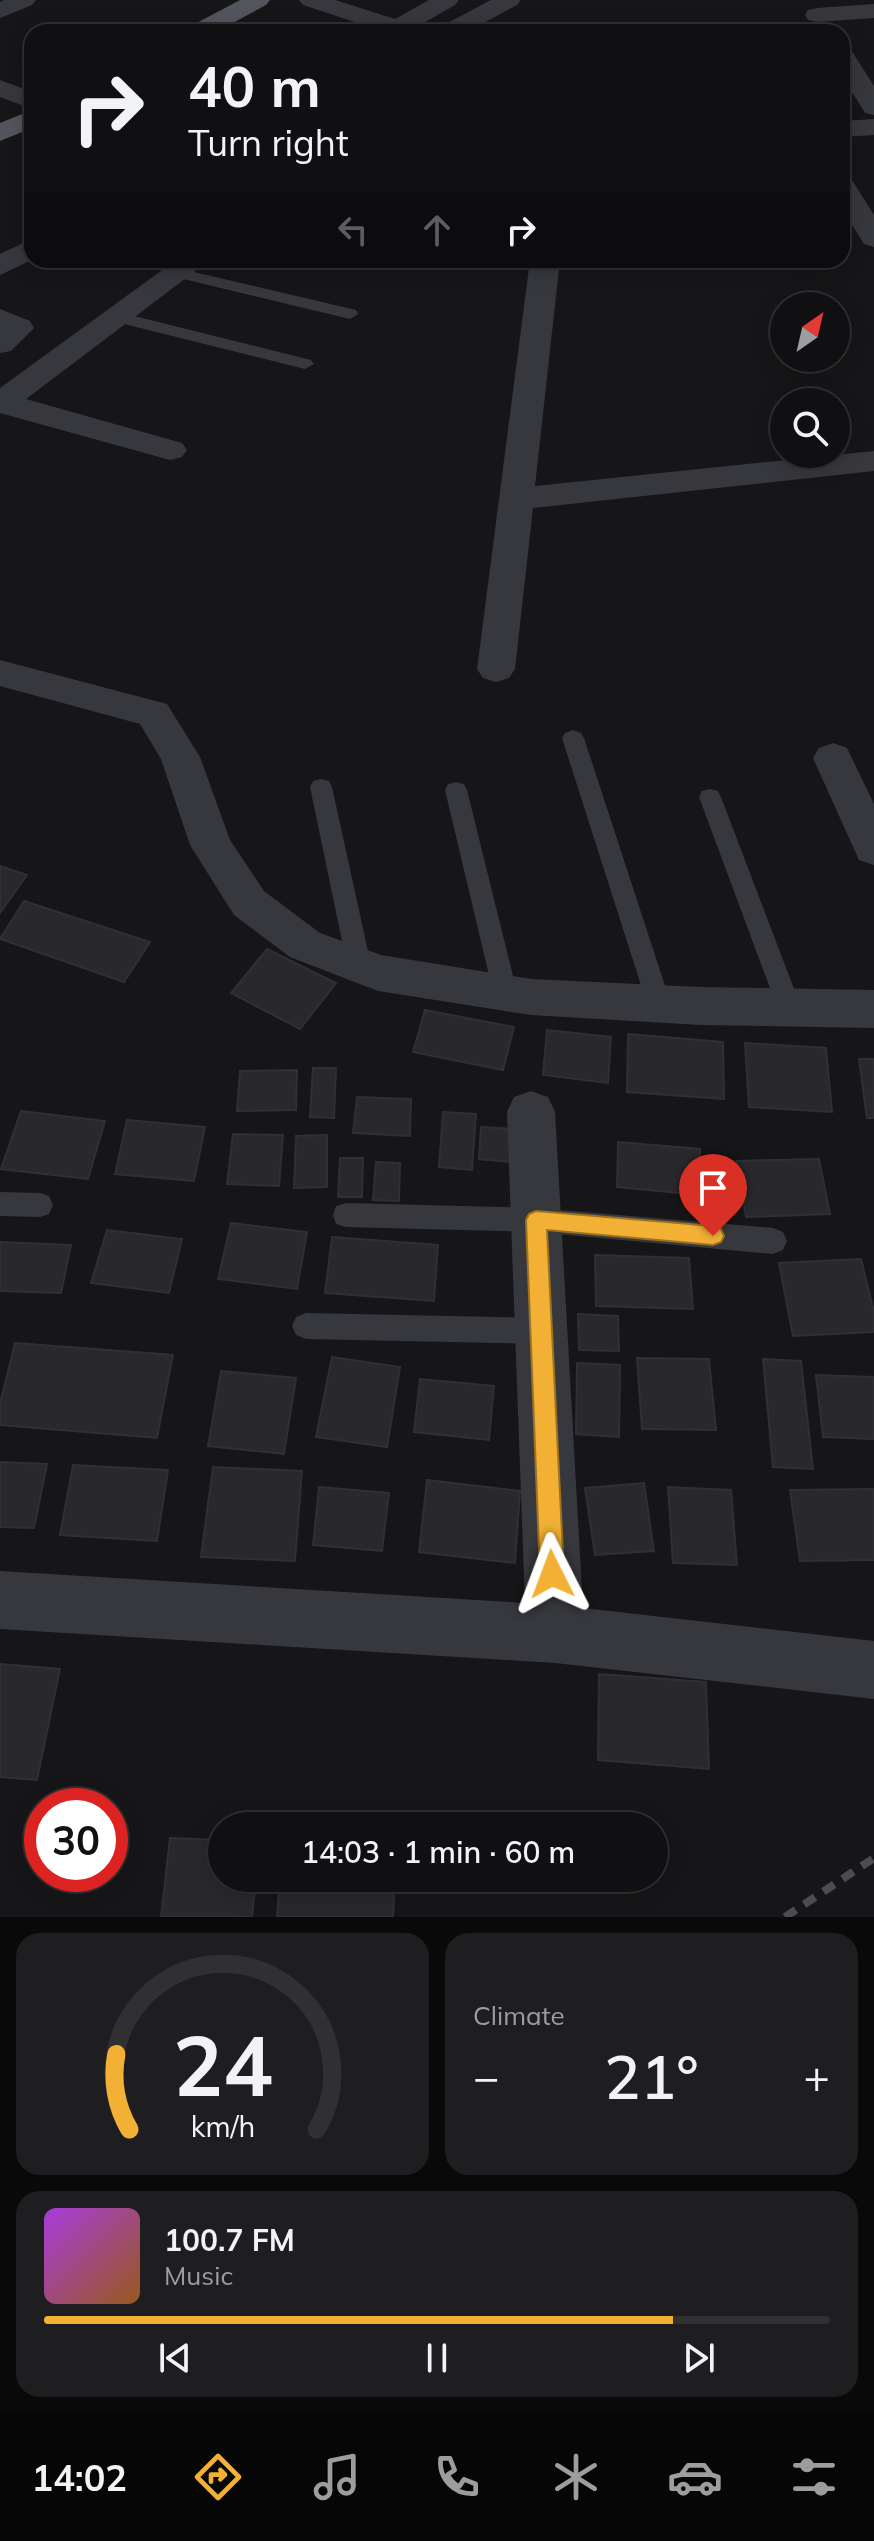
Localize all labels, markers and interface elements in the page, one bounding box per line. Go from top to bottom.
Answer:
text: 40 m [188,51,321,121]
icon: right [56,56,160,160]
text: Turn right [188,120,349,165]
icon: left [331,208,375,252]
icon: ahead [415,208,459,252]
icon: right [499,208,543,252]
north arrow [770,292,850,372]
map controls [770,292,850,468]
button: search [770,388,850,468]
pin [679,1154,747,1236]
icon: arrive [691,1166,735,1210]
position arrow [510,1532,594,1616]
speed limit sign: 30 [24,1788,128,1892]
text: 14:03 · 1 min · 60 m [301,1833,575,1871]
text: Climate [473,1999,565,2032]
text: 24 [173,2012,272,2117]
text: 21° [604,2039,699,2114]
text: − [473,2049,499,2104]
text: + [804,2049,830,2104]
text: km/h [190,2108,255,2144]
text: 100.7 FM [164,2221,295,2259]
text: Music [164,2259,233,2292]
icon: previous [153,2336,197,2380]
icon: pause [415,2336,459,2380]
icon: next [677,2336,721,2380]
icon: directions [190,2449,246,2505]
icon: music [309,2449,365,2505]
icon: phone [429,2449,485,2505]
icon: climate [548,2449,604,2505]
icon: car [667,2449,723,2505]
icon: filters [786,2449,842,2505]
text: 14:02 [32,2455,127,2500]

